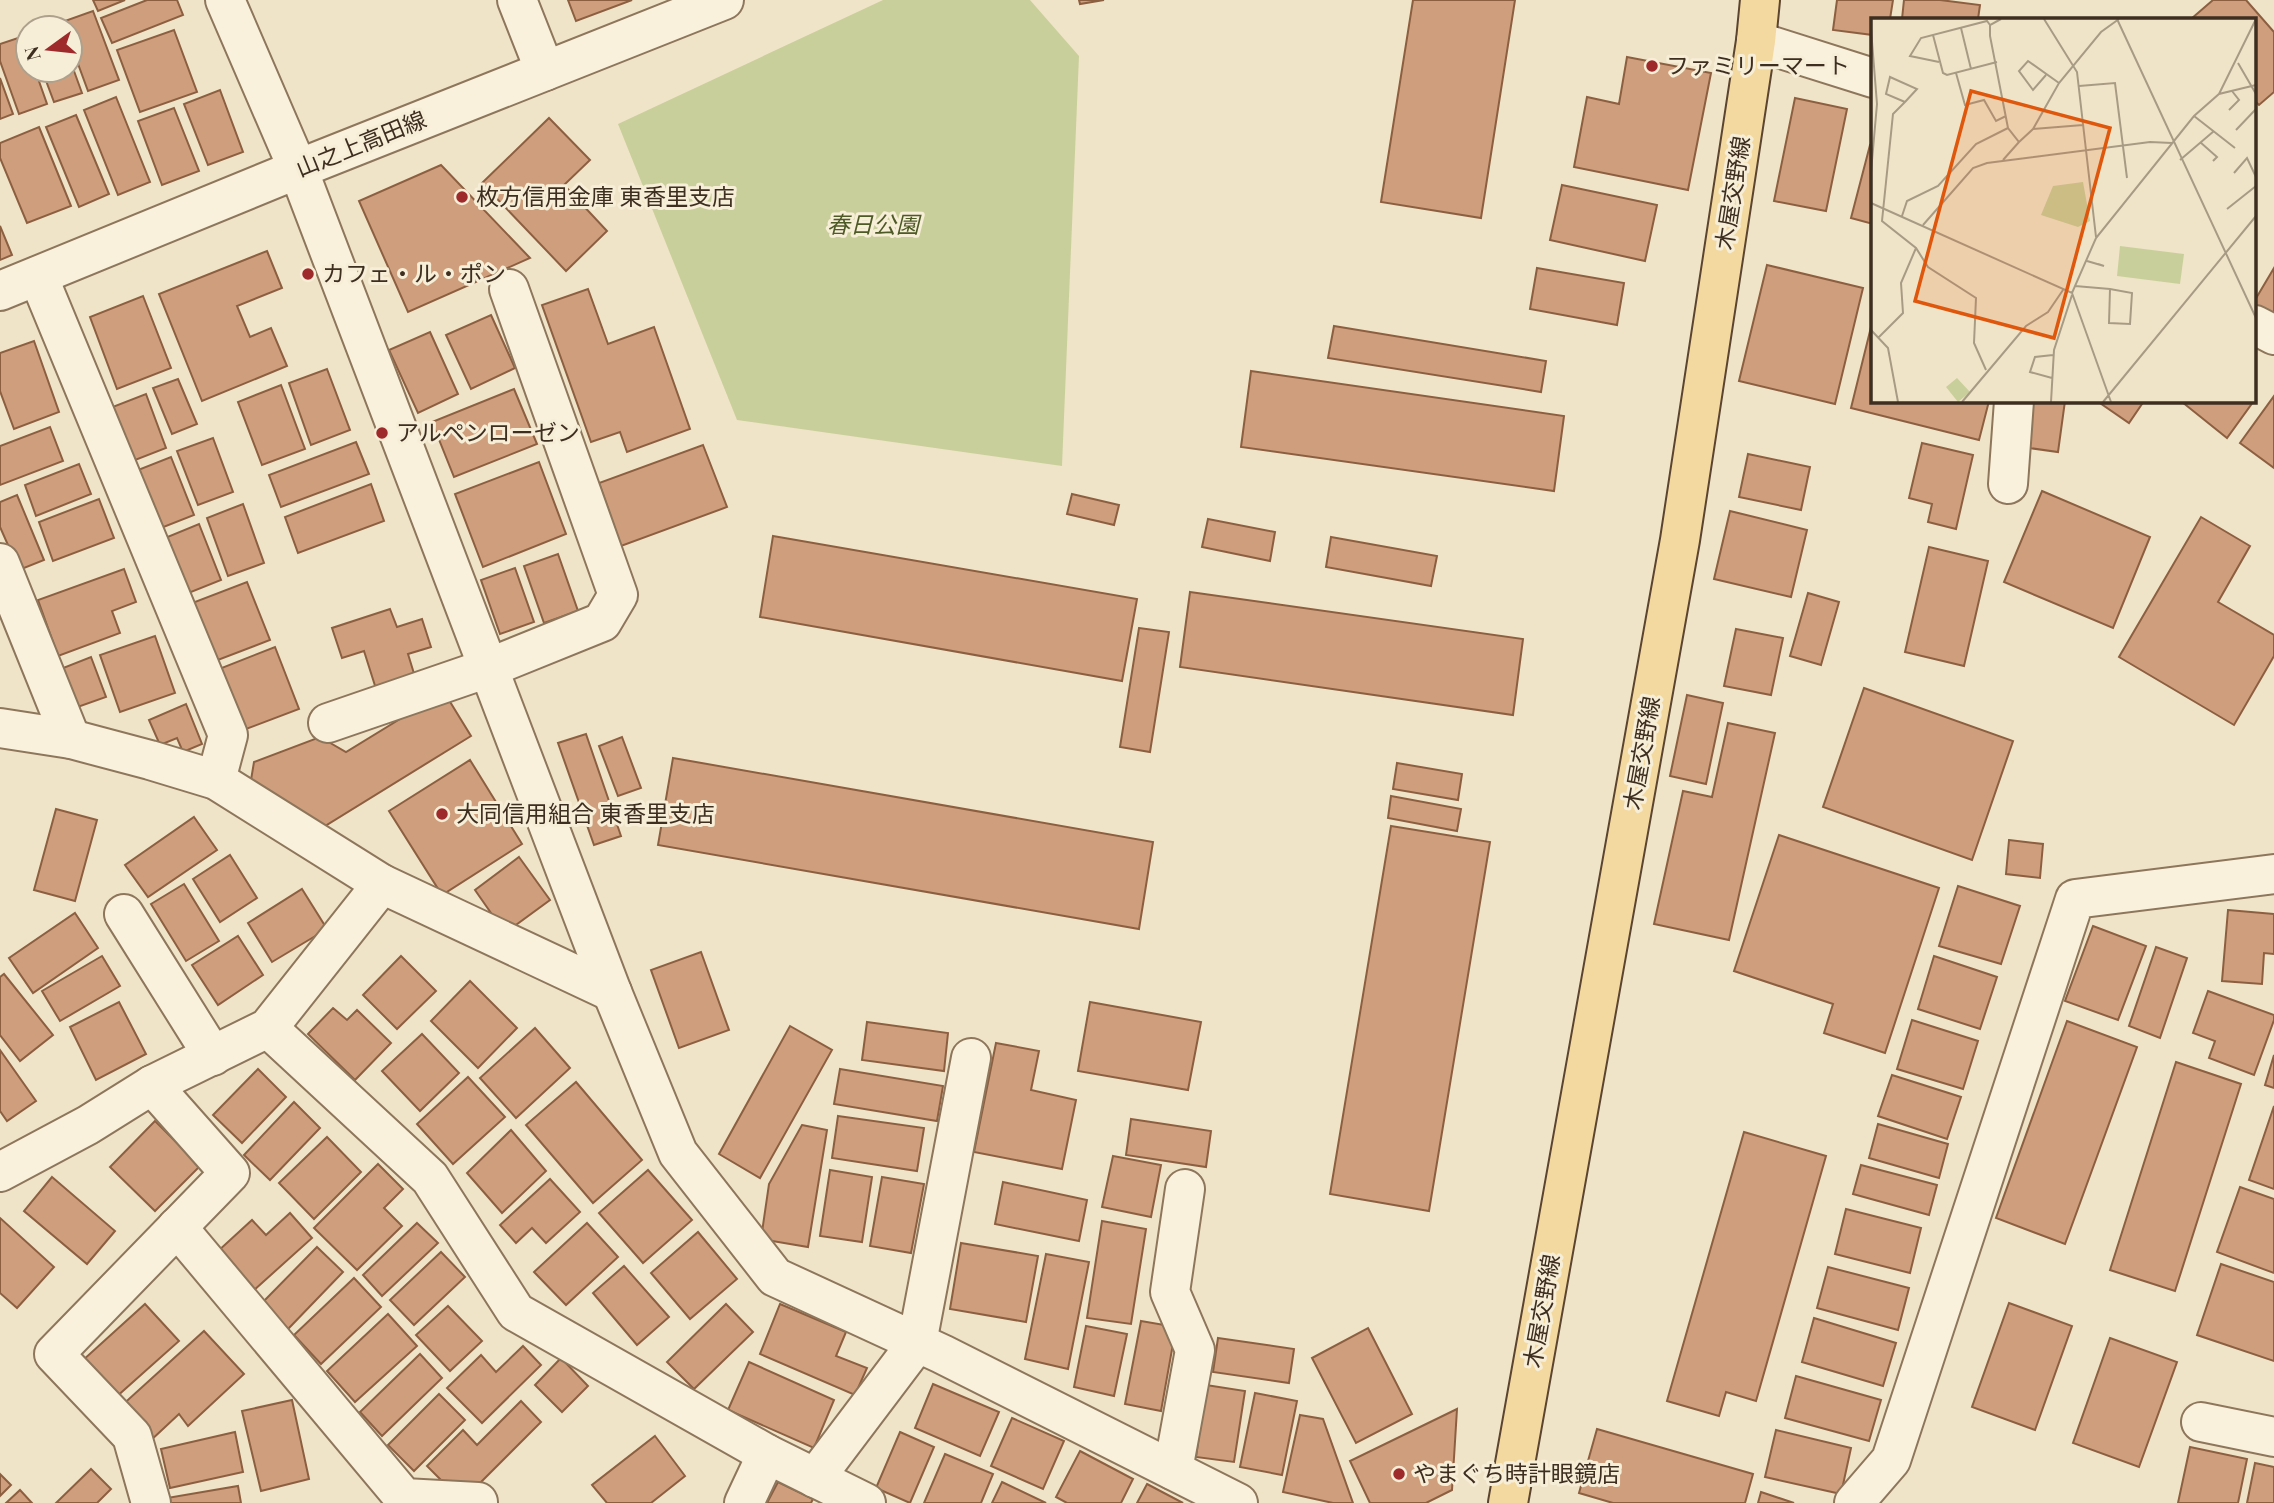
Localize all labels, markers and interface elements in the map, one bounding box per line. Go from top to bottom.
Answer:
north arrow [14,14,84,84]
inset map [1871,18,2256,402]
text: N [17,43,46,64]
place label: ファミリーマート [1666,49,1850,80]
marker: ファミリーマート [1644,58,1660,74]
street label: 山之上高田線 [291,102,430,183]
street label: 木屋交野線 [1707,134,1756,252]
place label: 枚方信用金庫 東香里支店 [476,180,735,211]
marker: 枚方信用金庫 東香里支店 [454,189,470,205]
park label: 春日公園 [827,208,922,239]
place label: カフェ・ル・ポン [322,257,506,288]
marker: カフェ・ル・ポン [300,266,316,282]
place label: アルペンローゼン [396,416,580,447]
marker: アルペンローゼン [374,425,390,441]
street label: 木屋交野線 [1615,693,1666,812]
place label: 大同信用組合 東香里支店 [456,797,715,828]
marker: 大同信用組合 東香里支店 [434,806,450,822]
street label: 木屋交野線 [1515,1251,1566,1370]
place label: やまぐち時計眼鏡店 [1413,1457,1620,1488]
marker: やまぐち時計眼鏡店 [1391,1466,1407,1482]

